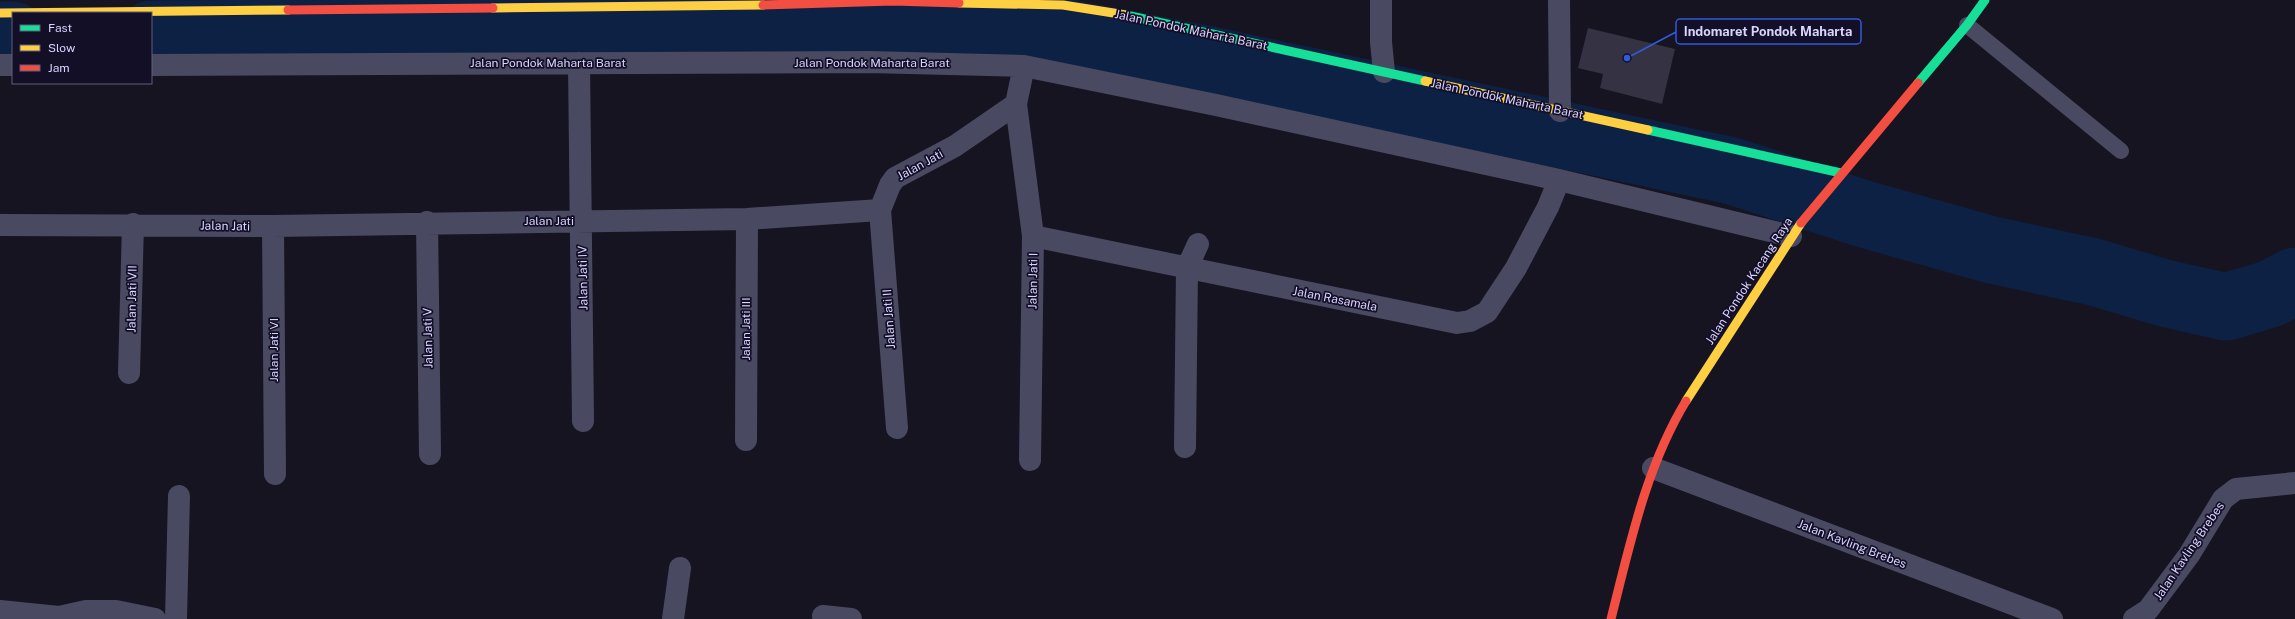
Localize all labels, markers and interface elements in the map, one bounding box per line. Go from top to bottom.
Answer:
street label: Jalan Pondok Maharta Barat [1113,7,1269,53]
legend [12,12,152,84]
callout: Indomaret Pondok Maharta [1676,19,1861,44]
text: Fast [48,21,73,35]
text: Indomaret Pondok Maharta [1684,24,1852,39]
text: Slow [48,41,76,55]
street label: Jalan Pondok Maharta Barat [470,56,626,70]
street label: Jalan Pondok Maharta Barat [794,56,950,70]
text: Jam [48,61,70,75]
street label: Jalan Pondok Maharta Barat [1429,76,1585,122]
street label: Jalan Jati [895,147,945,183]
street label: Jalan Jati [524,214,574,228]
street label: Jalan Pondok Kacang Raya [1703,215,1795,347]
street label: Jalan Jati [200,219,250,233]
street label: Jalan Jati IV [575,246,591,310]
street label: Jalan Jati I [1026,253,1040,309]
street label: Jalan Jati VII [124,265,140,333]
street label: Jalan Rasamala [1292,284,1378,314]
street label: Jalan Jati II [880,289,898,349]
street label: Jalan Jati III [739,297,753,361]
street label: Jalan Jati V [420,308,436,368]
street label: Jalan Jati VI [267,318,281,382]
street label: Jalan Kavling Brebes [2151,499,2227,603]
street label: Jalan Kavling Brebes [1796,517,1908,571]

